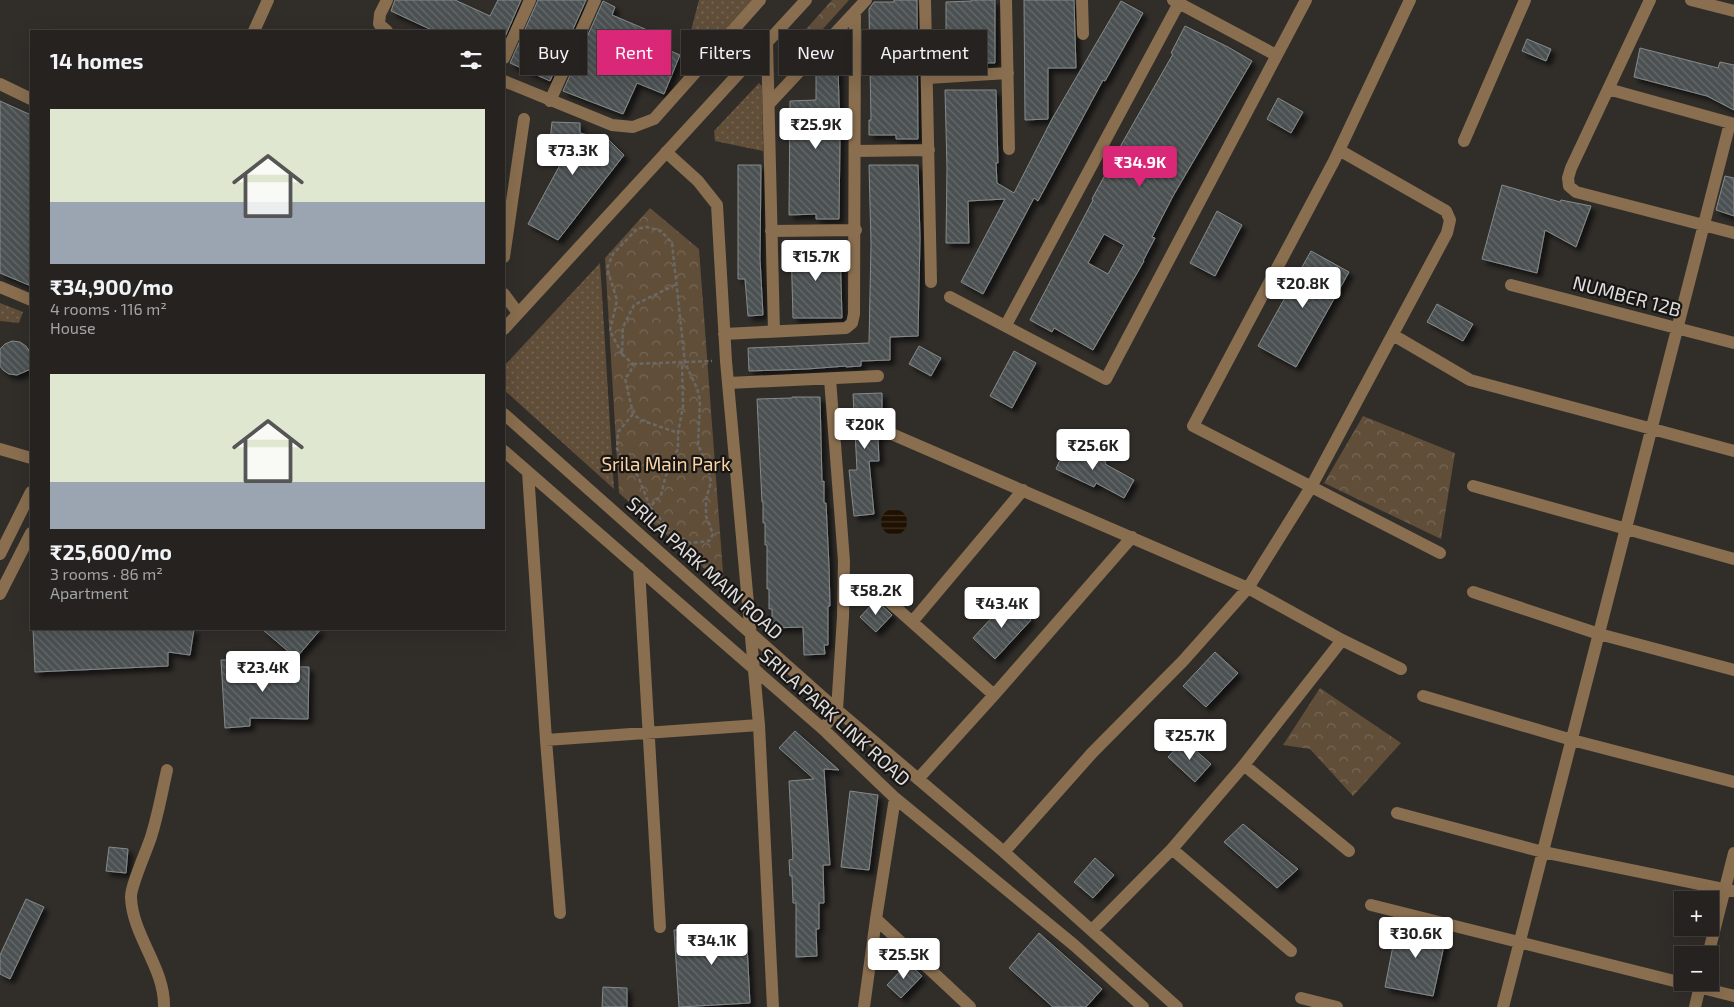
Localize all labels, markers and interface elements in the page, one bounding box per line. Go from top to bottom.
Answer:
chip: Buy [520,30,587,75]
chip: Rent [597,30,671,75]
chip: Filters [681,30,769,75]
chip: New [779,30,852,75]
chip: Apartment [862,30,987,75]
icon: filters [457,46,485,74]
text: 14 homes [50,48,144,73]
pin: ₹25.9K [775,108,857,150]
text: ₹25.9K [790,114,842,133]
pin: ₹73.3K [532,134,614,176]
text: ₹73.3K [548,140,598,159]
icon: home [223,141,313,231]
pin: ₹34.9K [1099,146,1181,188]
text: ₹34.9K [1114,152,1166,171]
pin: ₹15.7K [775,240,857,282]
text: ₹15.7K [792,246,840,265]
pin: ₹20.8K [1262,266,1344,309]
street label: NUMBER 12B [1570,270,1684,321]
text: ₹20.8K [1277,273,1329,292]
text: ₹34,900/mo [50,274,174,299]
text: 4 rooms · 116 m² [50,299,167,318]
text: House [50,318,96,337]
icon: home [223,406,313,496]
pin: ₹20K [835,408,895,450]
text: ₹20K [846,414,885,433]
pin: ₹25.6K [1052,428,1134,471]
text: ₹25.6K [1067,435,1119,454]
park label: Srila Main Park [601,452,731,475]
street label: SRILA PARK MAIN ROAD [623,491,788,644]
text: ₹25,600/mo [50,539,172,564]
text: 3 rooms · 86 m² [50,564,163,583]
pin: ₹58.2K [835,574,917,616]
text: ₹58.2K [850,580,902,599]
text: Apartment [50,583,129,602]
pin: ₹43.4K [961,586,1043,629]
text: ₹43.4K [976,593,1028,612]
street label: SRILA PARK LINK ROAD [755,643,915,790]
pin: ₹23.4K [222,650,304,693]
text: ₹23.4K [237,657,289,676]
pin: ₹25.7K [1149,718,1231,761]
text: ₹25.7K [1165,725,1215,744]
map controls [1674,891,1719,991]
button: + [1674,891,1719,936]
pin: ₹30.6K [1375,916,1457,959]
text: ₹30.6K [1390,923,1442,942]
pin: ₹34.1K [671,924,753,966]
text: ₹34.1K [688,930,736,949]
pin: ₹25.5K [863,938,945,980]
text: ₹25.5K [879,944,929,963]
button: − [1674,946,1719,991]

